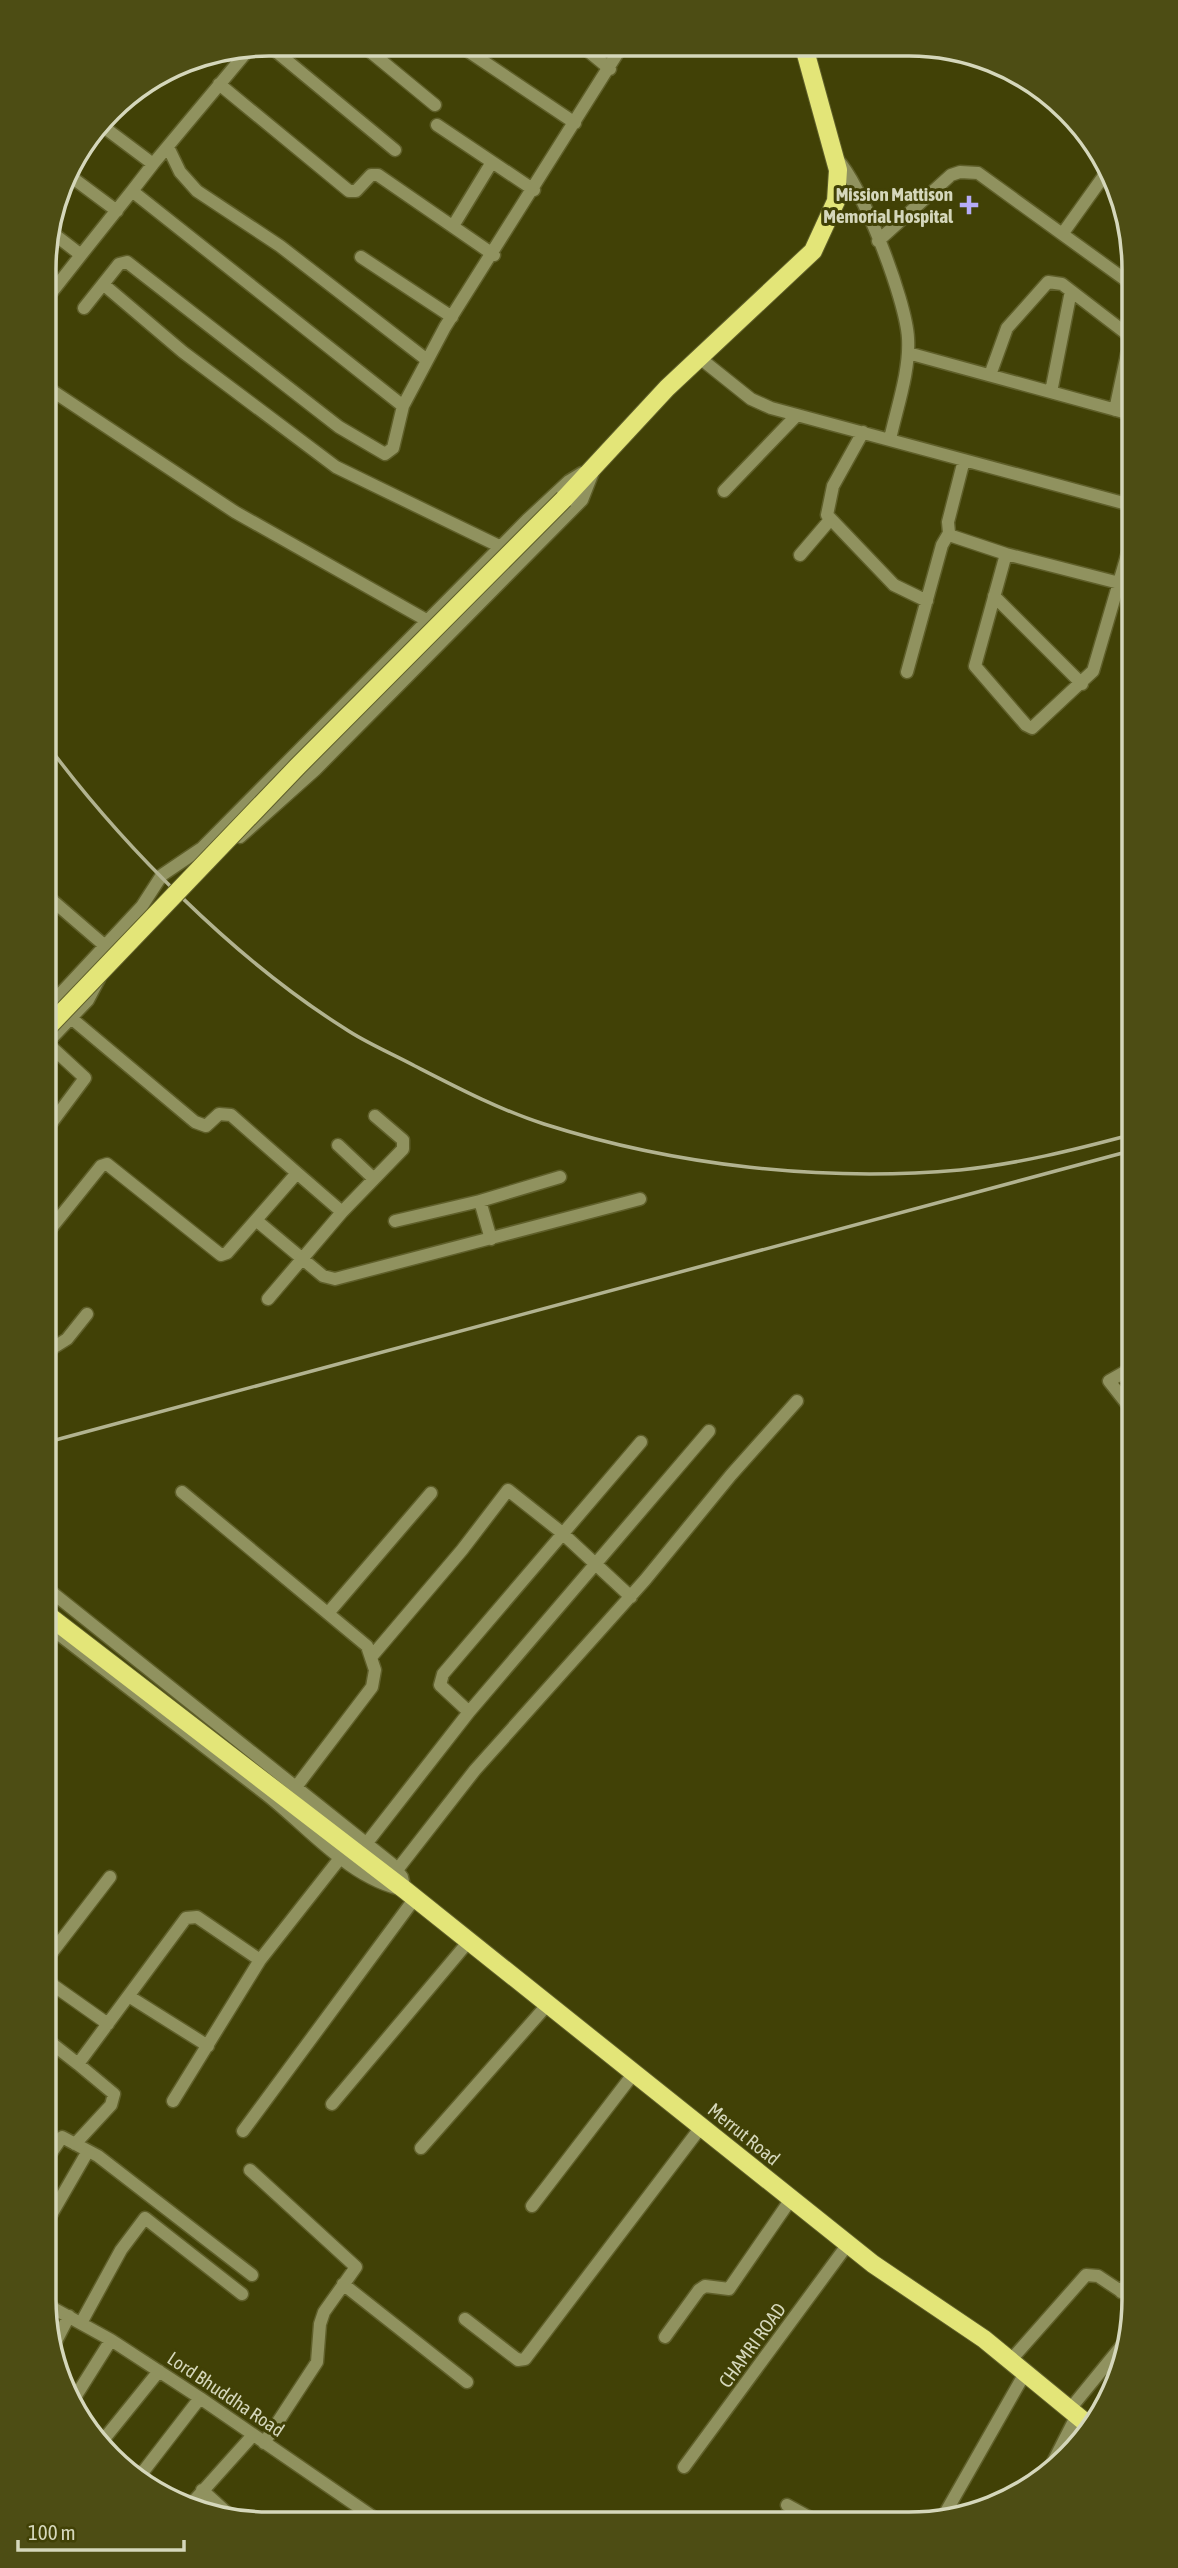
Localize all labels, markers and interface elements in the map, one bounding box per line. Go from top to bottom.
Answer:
place label: Mission Mattison Memorial Hospital [823,183,954,227]
marker: Mission Mattison Memorial Hospital [959,195,979,215]
street label: Merrut Road [704,2098,784,2170]
street label: CHAMRI ROAD [714,2299,790,2391]
street label: Lord Bhuddha Road [164,2347,288,2441]
scale bar [18,2508,184,2552]
text: 100 m [28,2520,76,2544]

